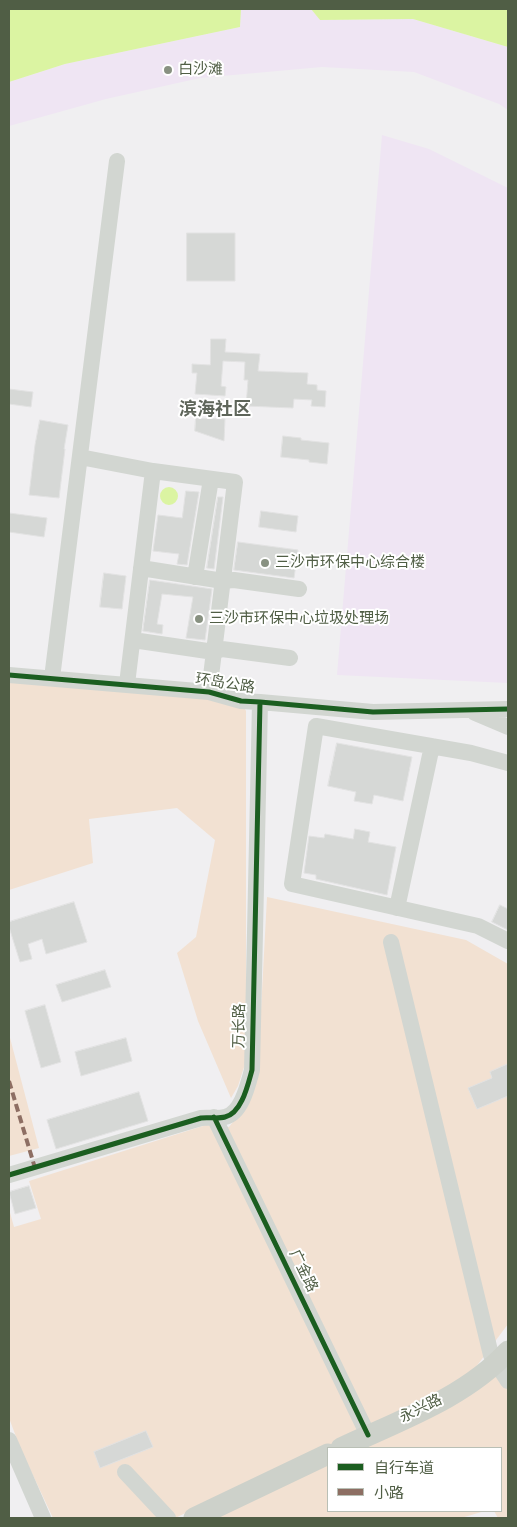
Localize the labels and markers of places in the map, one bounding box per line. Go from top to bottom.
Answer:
place label: 白沙滩 [178,61,223,79]
marker: 白沙滩 [162,64,174,76]
place label: 三沙市环保中心综合楼 [275,554,425,572]
marker: 三沙市环保中心综合楼 [259,557,271,569]
place label: 三沙市环保中心垃圾处理场 [209,610,389,628]
marker: 三沙市环保中心垃圾处理场 [193,613,205,625]

